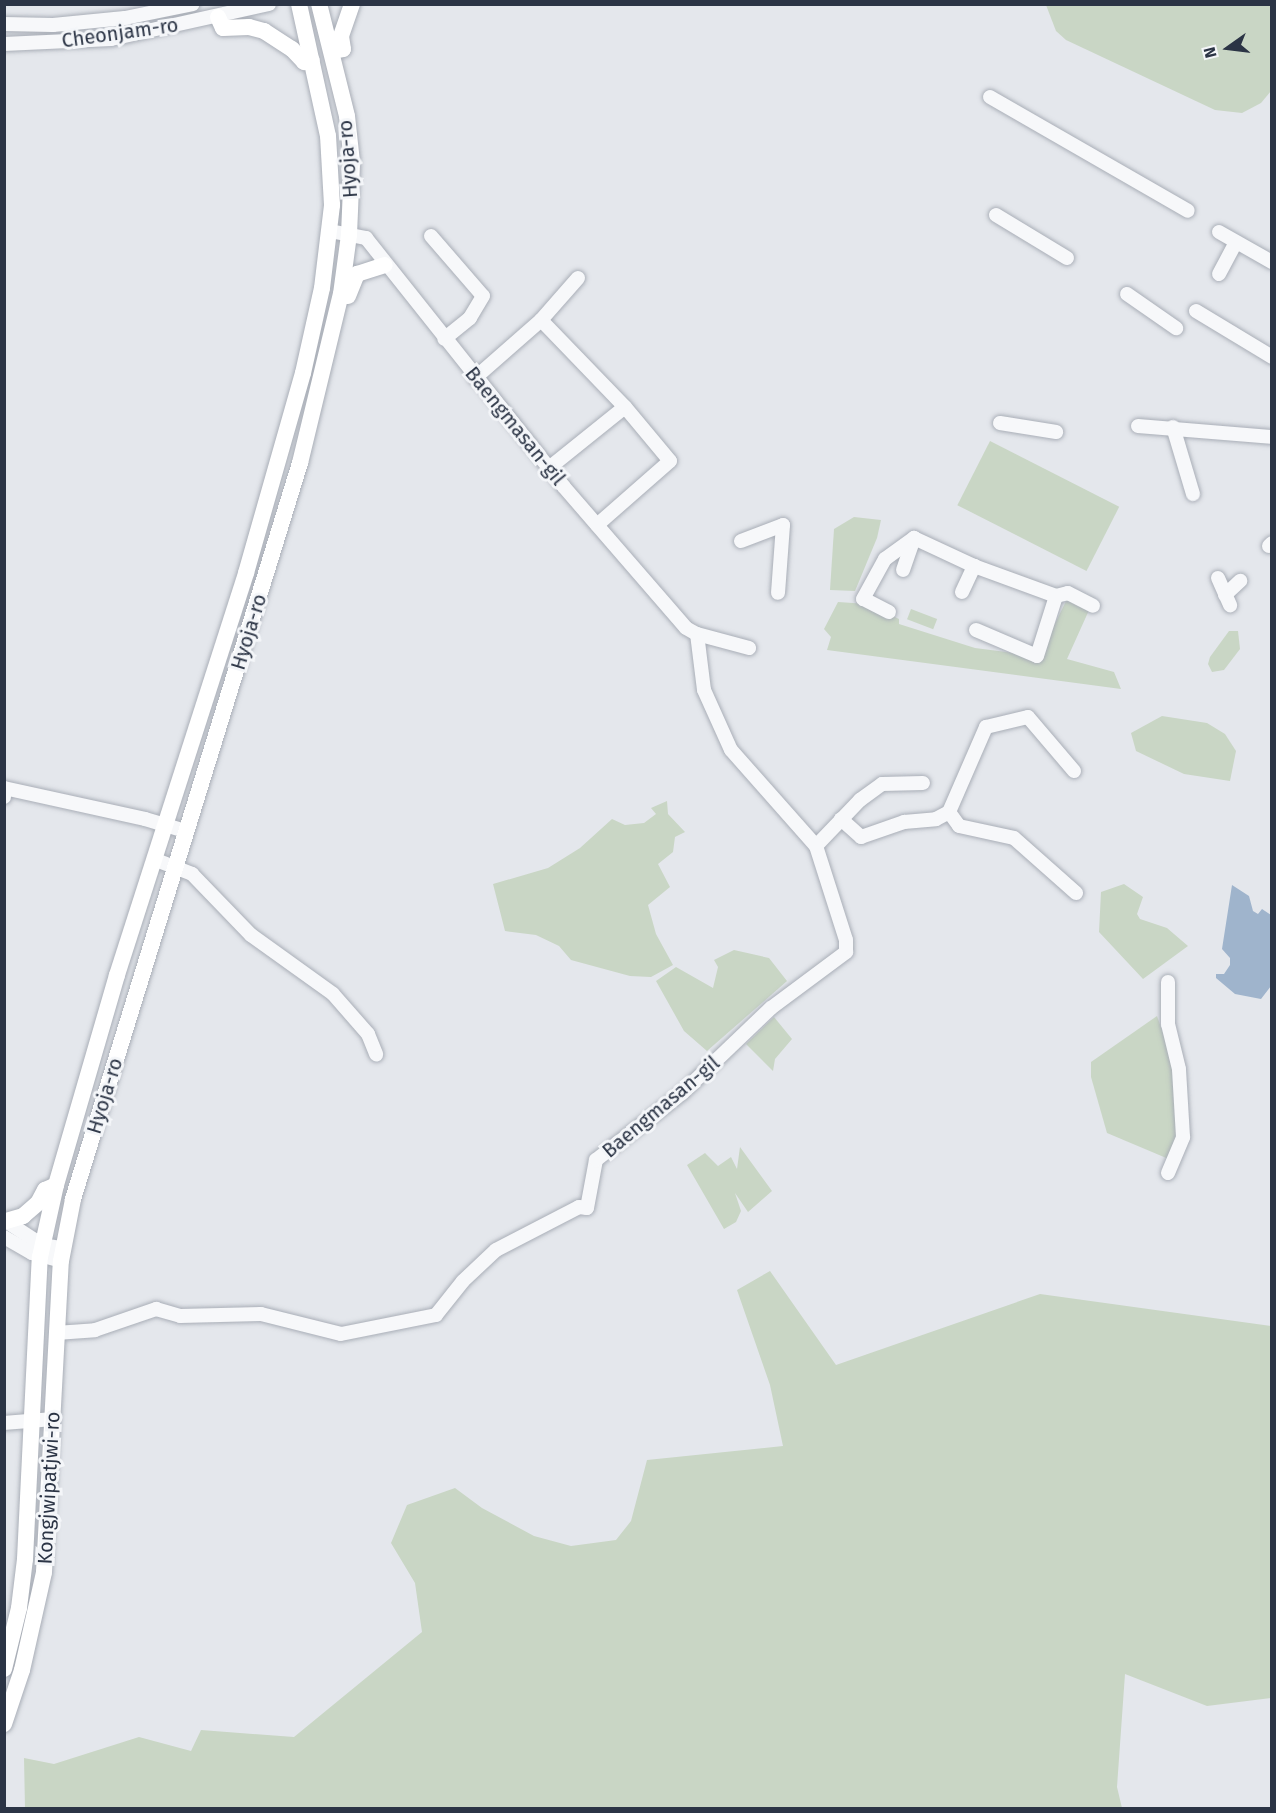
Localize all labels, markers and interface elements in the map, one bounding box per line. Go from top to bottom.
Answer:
street label: Cheonjam-ro [60,13,180,53]
north arrow [1198,18,1258,78]
text: N [1200,45,1221,60]
street label: Hyoja-ro [333,119,363,199]
street label: Baengmasan-gil [460,362,570,490]
street label: Hyoja-ro [226,591,272,673]
street label: Baengmasan-gil [598,1051,724,1163]
street label: Hyoja-ro [82,1055,128,1137]
street label: Kongjwipatjwi-ro [33,1411,65,1565]

